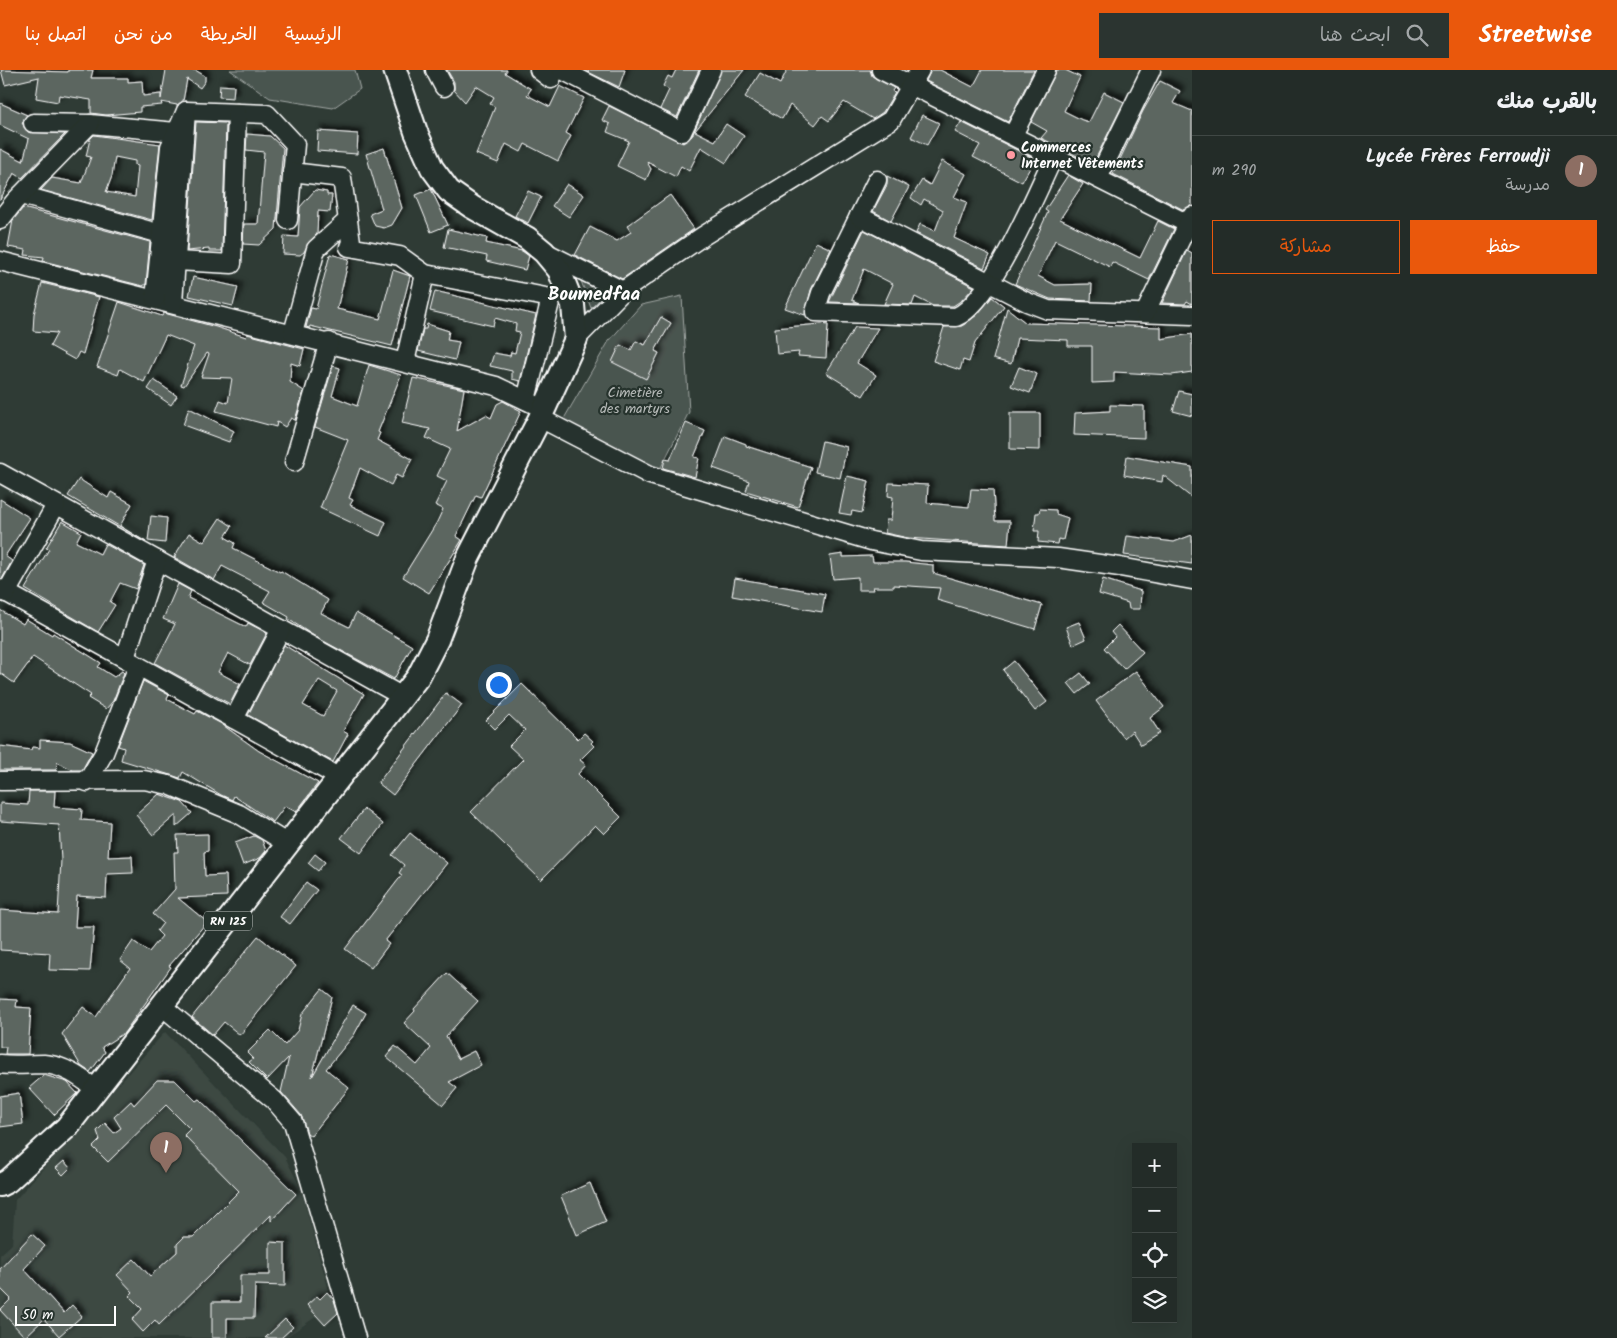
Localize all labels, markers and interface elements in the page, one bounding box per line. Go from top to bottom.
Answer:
search box [1099,13,1449,58]
text: Streetwise [1479,16,1592,55]
text: اتصل بنا [25,21,86,50]
text: من نحن [114,21,173,50]
text: الخريطة [201,21,257,50]
text: الرئيسية [285,21,341,50]
text: ابحث هنا [1320,21,1391,51]
icon: search [1403,21,1431,49]
text: بالقرب منك [1497,86,1597,119]
place label: Commerces Internet Vêtements [1021,137,1144,175]
text: Lycée Frères Ferroudji [1366,142,1550,172]
marker: Commerces Internet Vêtements [1005,149,1017,161]
text: 290 m [1212,158,1256,183]
text: 1 [1579,158,1583,183]
text: مدرسة [1505,173,1550,198]
button: مشاركة [1212,220,1400,274]
button: حفظ [1410,220,1597,274]
district label: Boumedfaa [548,280,641,310]
park label: Cimetière des martyrs [600,382,670,420]
your location [486,672,512,698]
road number: RN 125 [204,911,252,930]
pin: 1 [150,1132,182,1173]
map controls [1132,1143,1177,1323]
button: + [1132,1143,1177,1188]
button: − [1132,1188,1177,1233]
button: locate [1132,1233,1177,1278]
button: layers [1132,1278,1177,1323]
scale bar [15,1303,116,1326]
text: 50 m [22,1304,53,1326]

